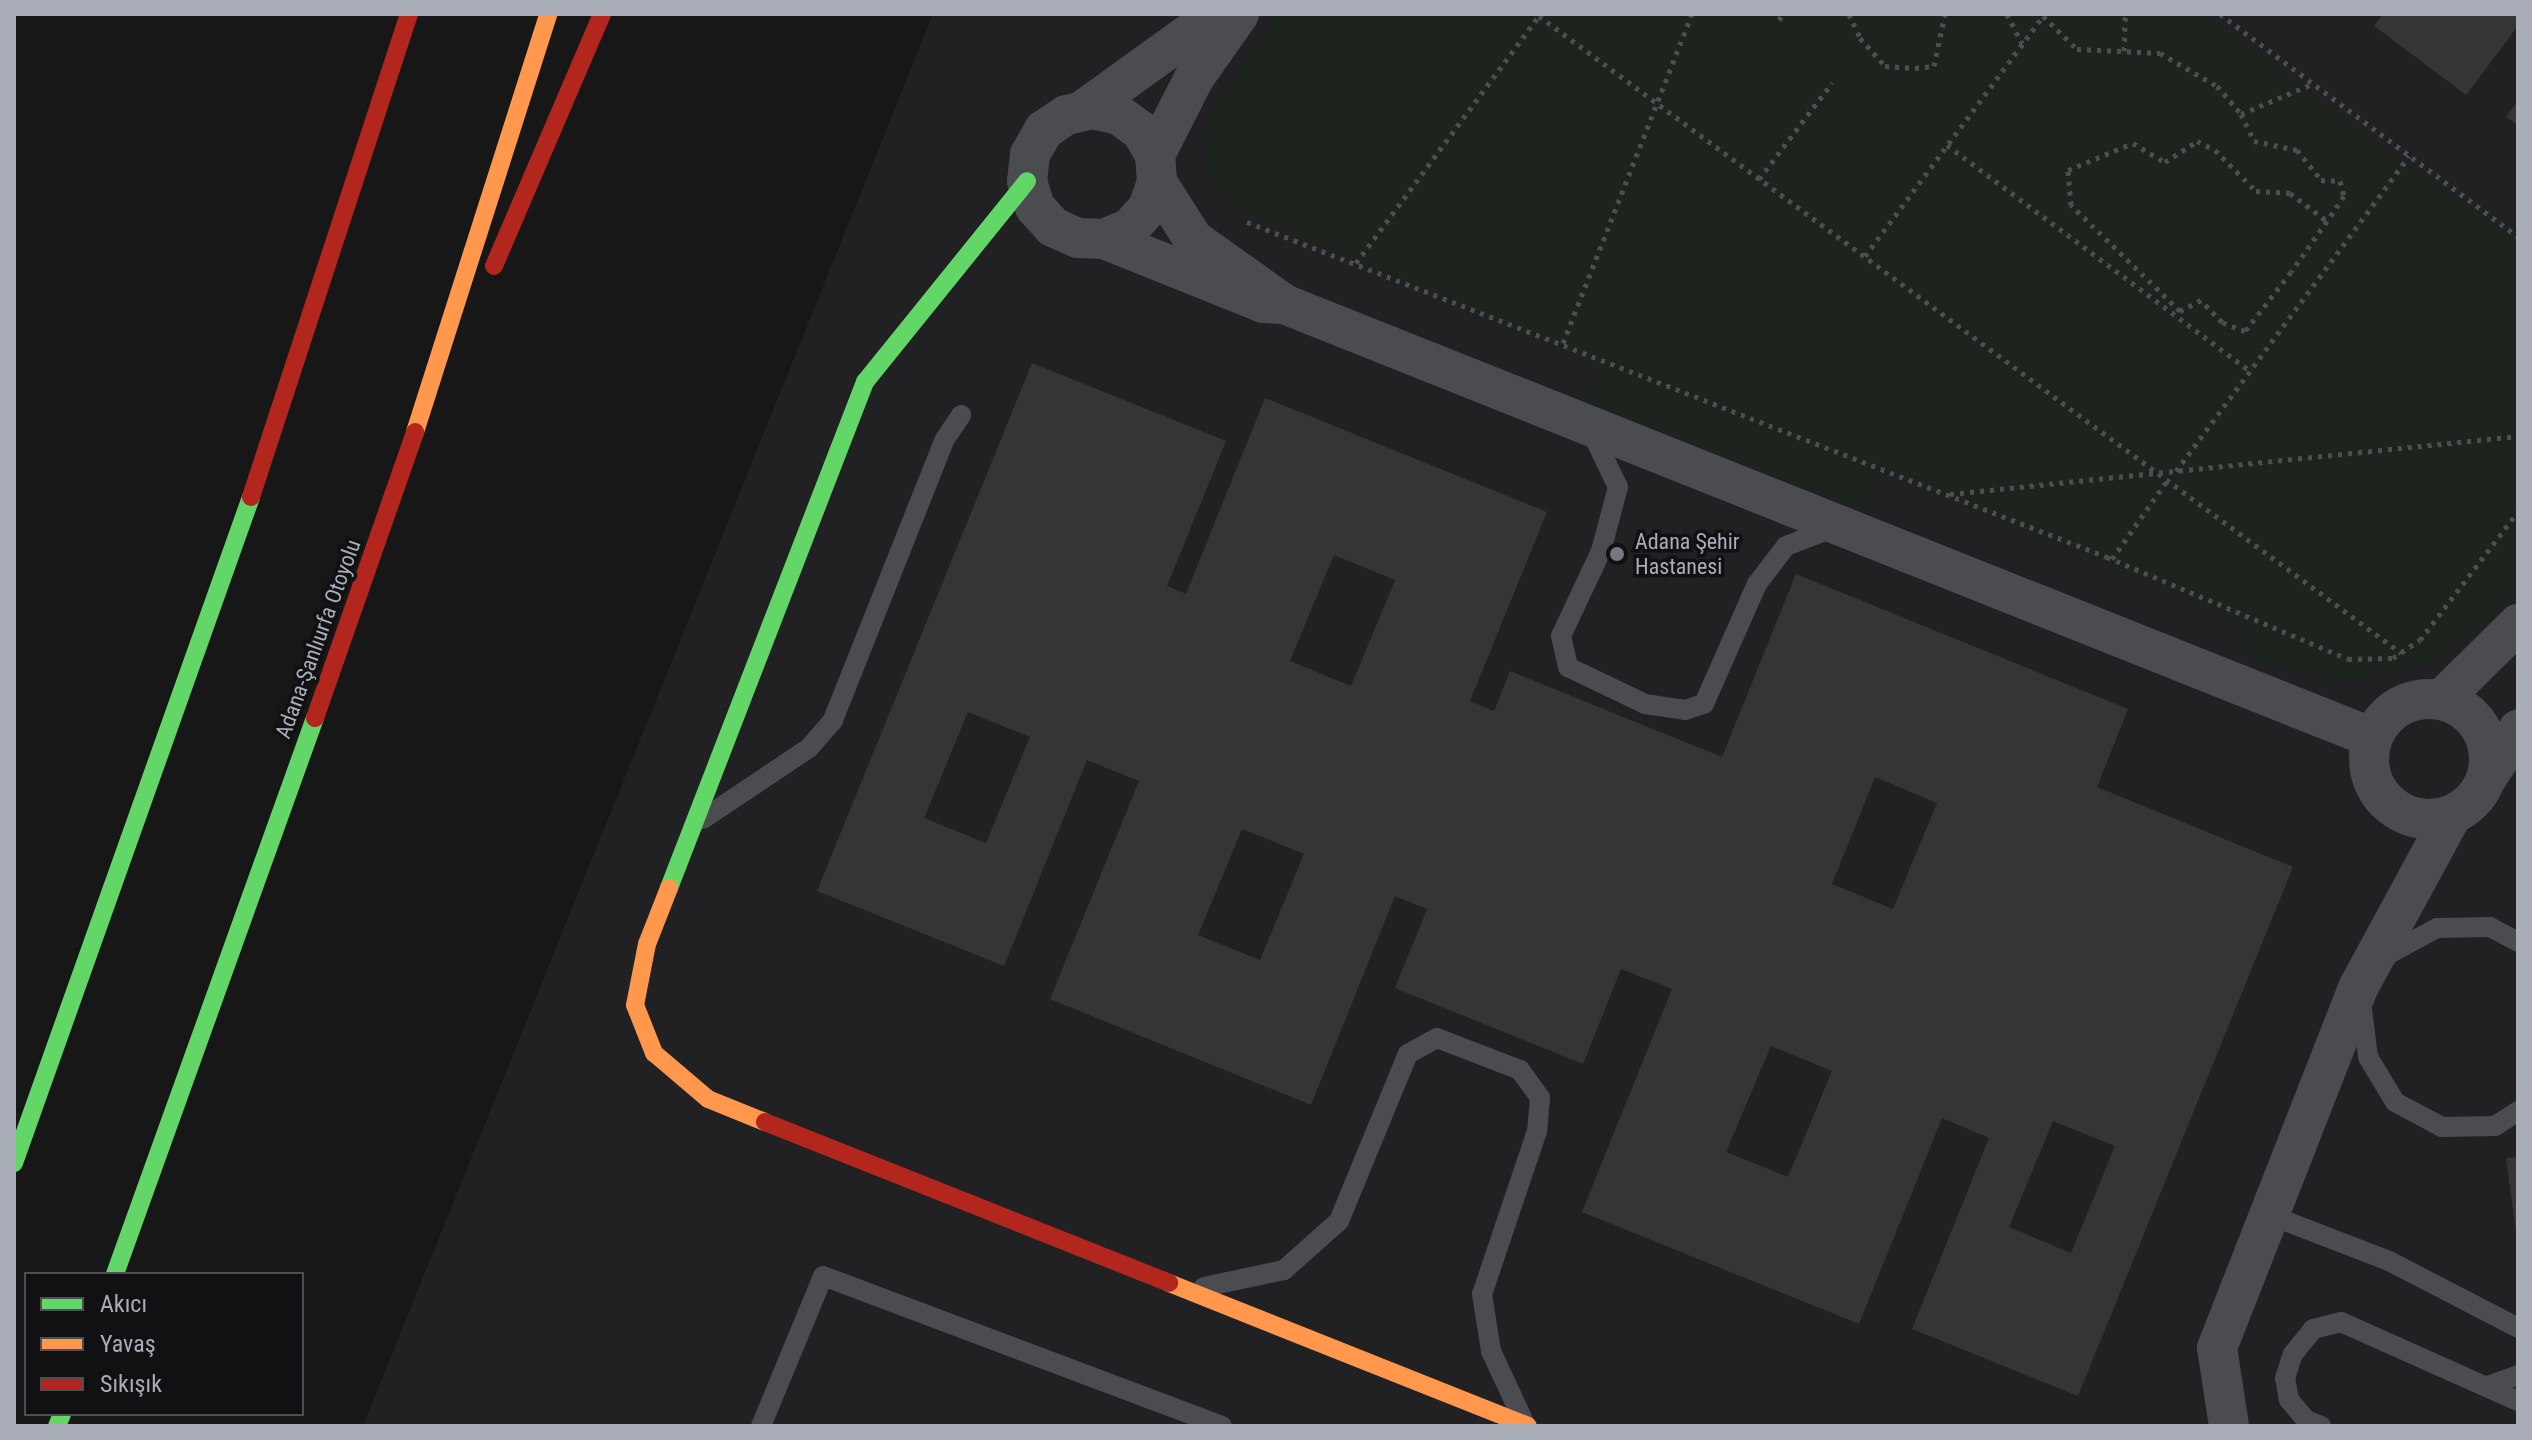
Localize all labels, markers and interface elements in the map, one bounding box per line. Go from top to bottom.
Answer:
place label: Adana Şehir Hastanesi [1635,528,1739,580]
street label: Adana-Şanlıurfa Otoyolu [270,536,366,742]
marker: Adana Şehir Hastanesi [1606,543,1628,565]
legend [24,1272,304,1416]
text: Akıcı [100,1290,147,1318]
text: Yavaş [100,1330,156,1358]
text: Sıkışık [100,1370,162,1398]

